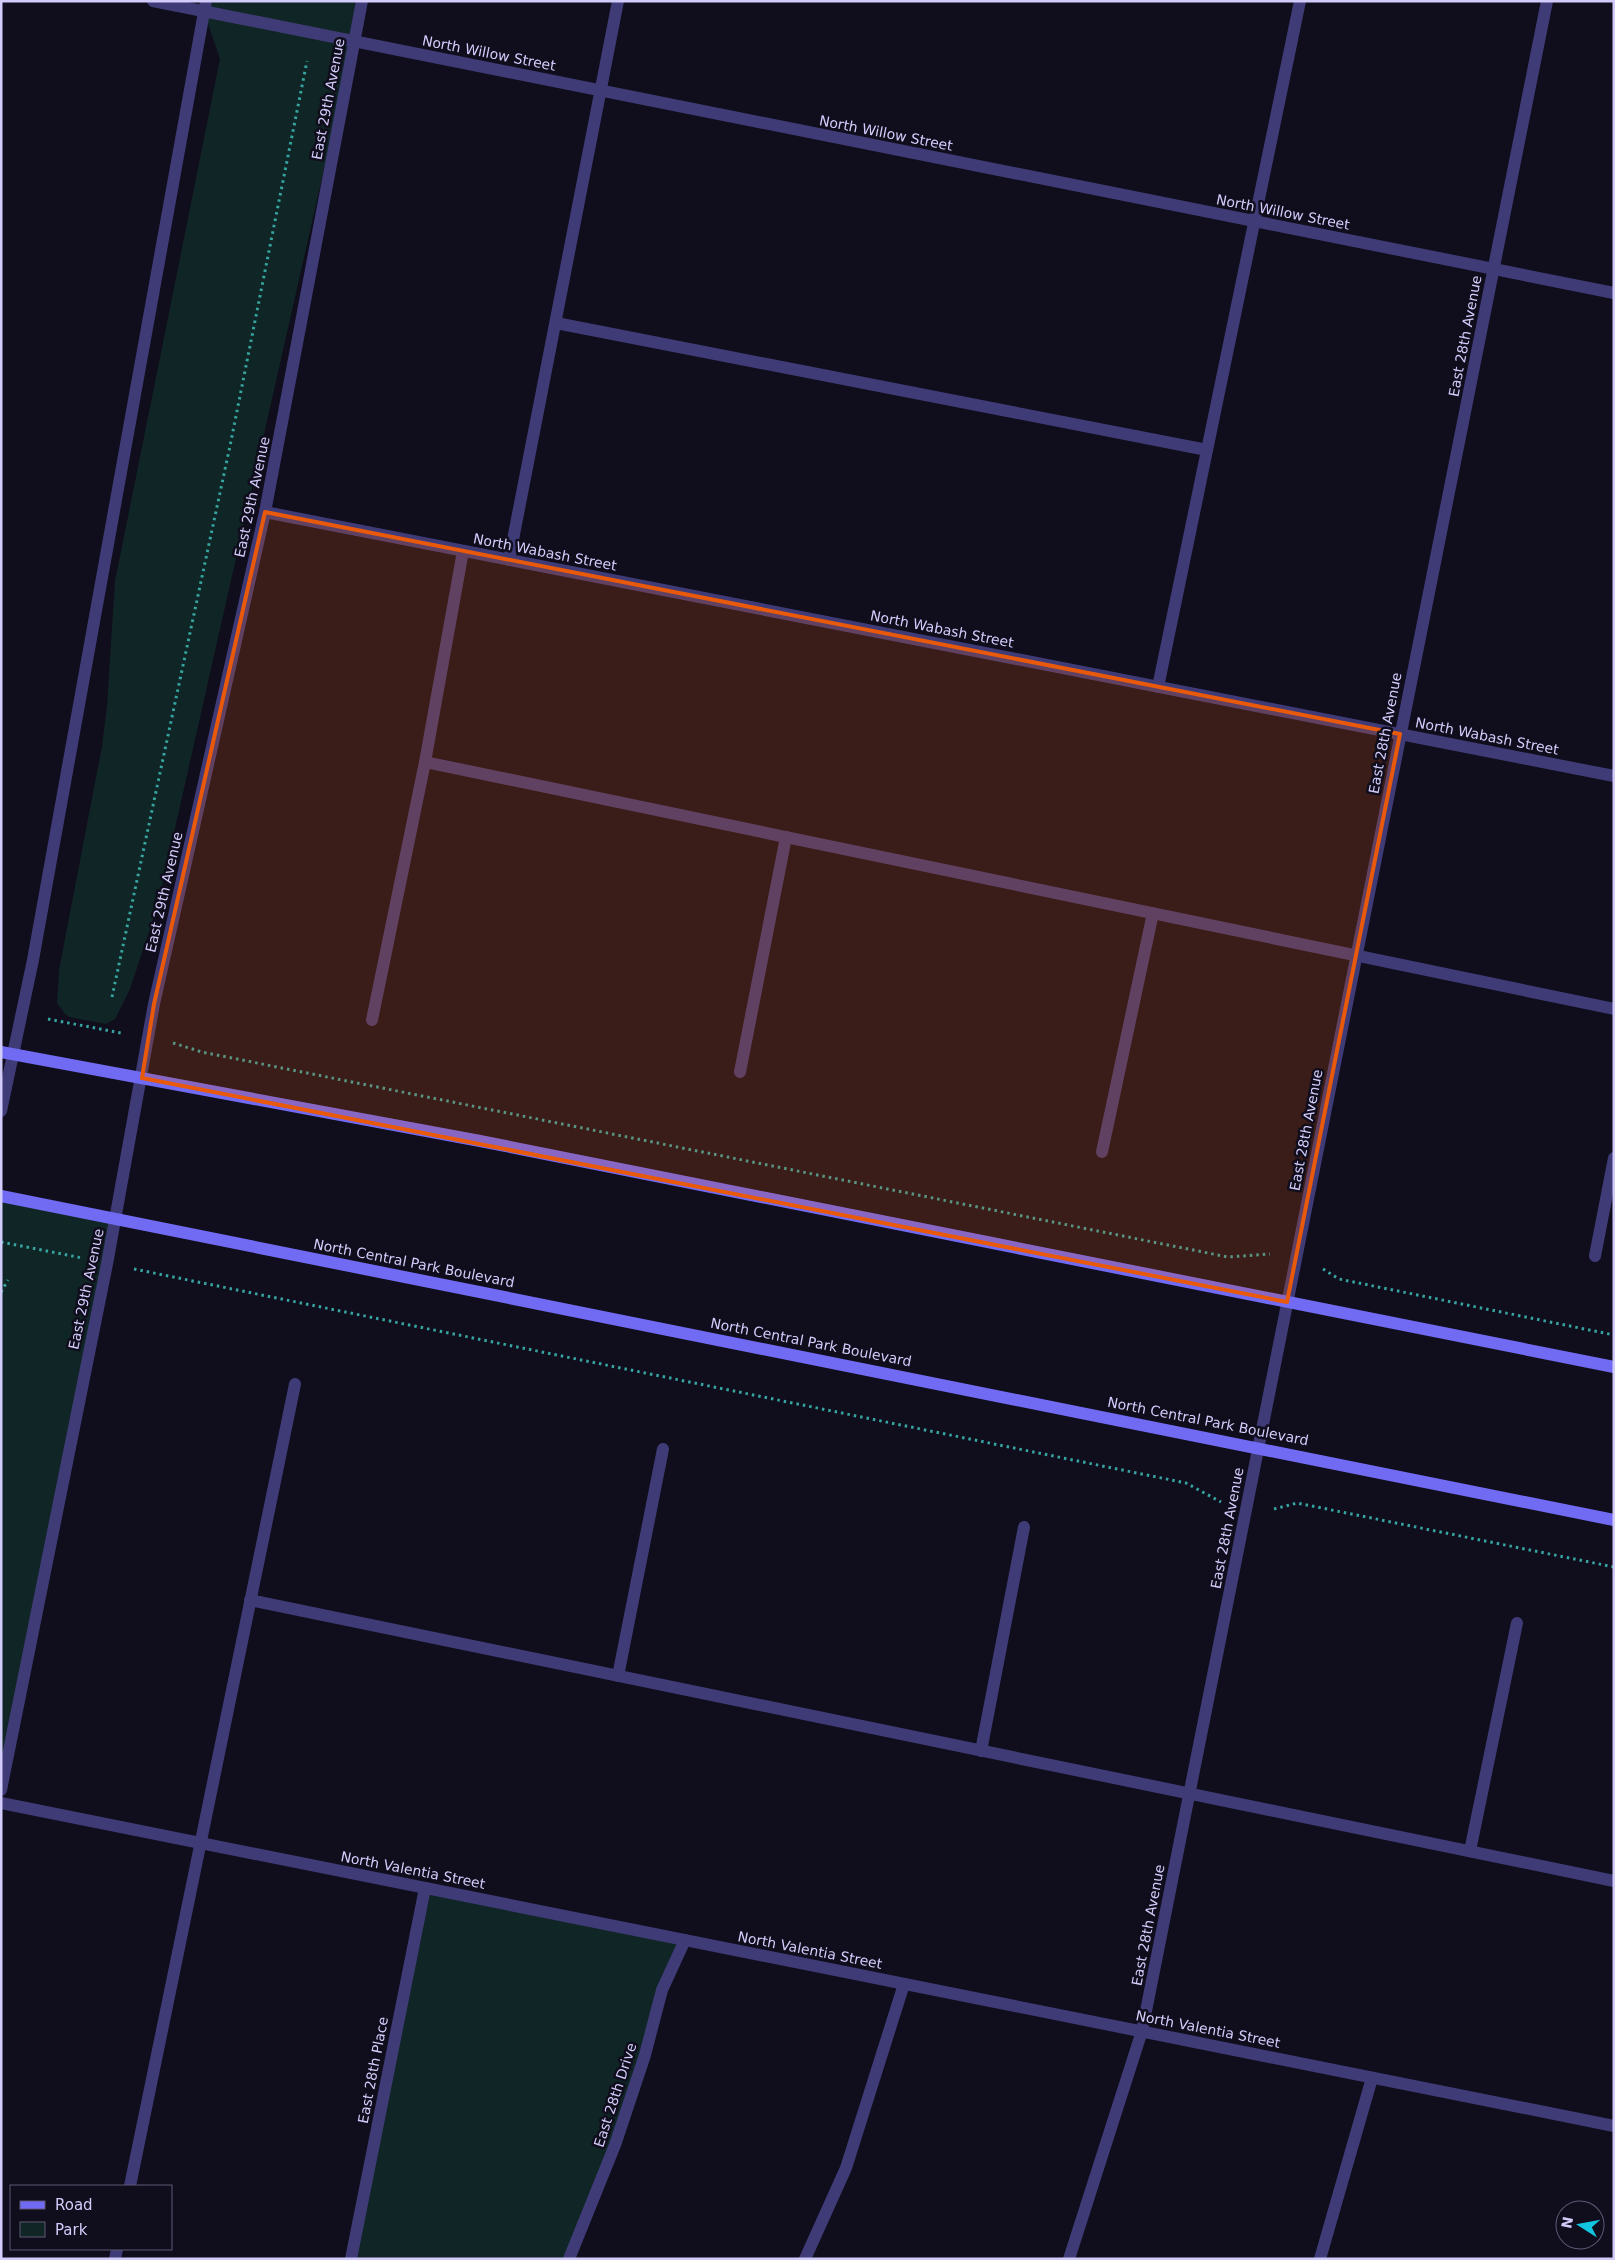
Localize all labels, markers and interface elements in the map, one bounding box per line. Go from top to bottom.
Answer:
street label: North Willow Street [421,32,558,74]
street label: East 29th Avenue [308,37,348,161]
street label: North Willow Street [818,112,955,154]
street label: North Willow Street [1215,191,1352,233]
street label: East 28th Avenue [1445,274,1485,398]
street label: East 29th Avenue [231,435,273,559]
street label: North Wabash Street [472,530,619,574]
street label: North Wabash Street [869,607,1016,651]
street label: East 28th Avenue [1365,671,1405,795]
street label: North Wabash Street [1414,714,1561,758]
street label: East 29th Avenue [142,830,186,954]
street label: East 28th Avenue [1286,1068,1326,1192]
street label: East 29th Avenue [65,1227,107,1351]
street label: North Central Park Boulevard [312,1236,516,1290]
street label: North Central Park Boulevard [709,1315,913,1369]
street label: North Central Park Boulevard [1106,1394,1310,1448]
street label: East 28th Avenue [1207,1466,1247,1590]
street label: North Valentia Street [339,1848,487,1892]
street label: East 28th Avenue [1128,1863,1168,1987]
street label: North Valentia Street [736,1928,884,1972]
street label: North Valentia Street [1134,2007,1282,2051]
street label: East 28th Place [355,2015,391,2125]
street label: East 28th Drive [591,2041,639,2149]
legend [10,2185,172,2250]
text: Road [55,2196,93,2214]
north arrow [1555,2200,1605,2250]
text: N [1558,2215,1576,2230]
text: Park [55,2221,88,2239]

